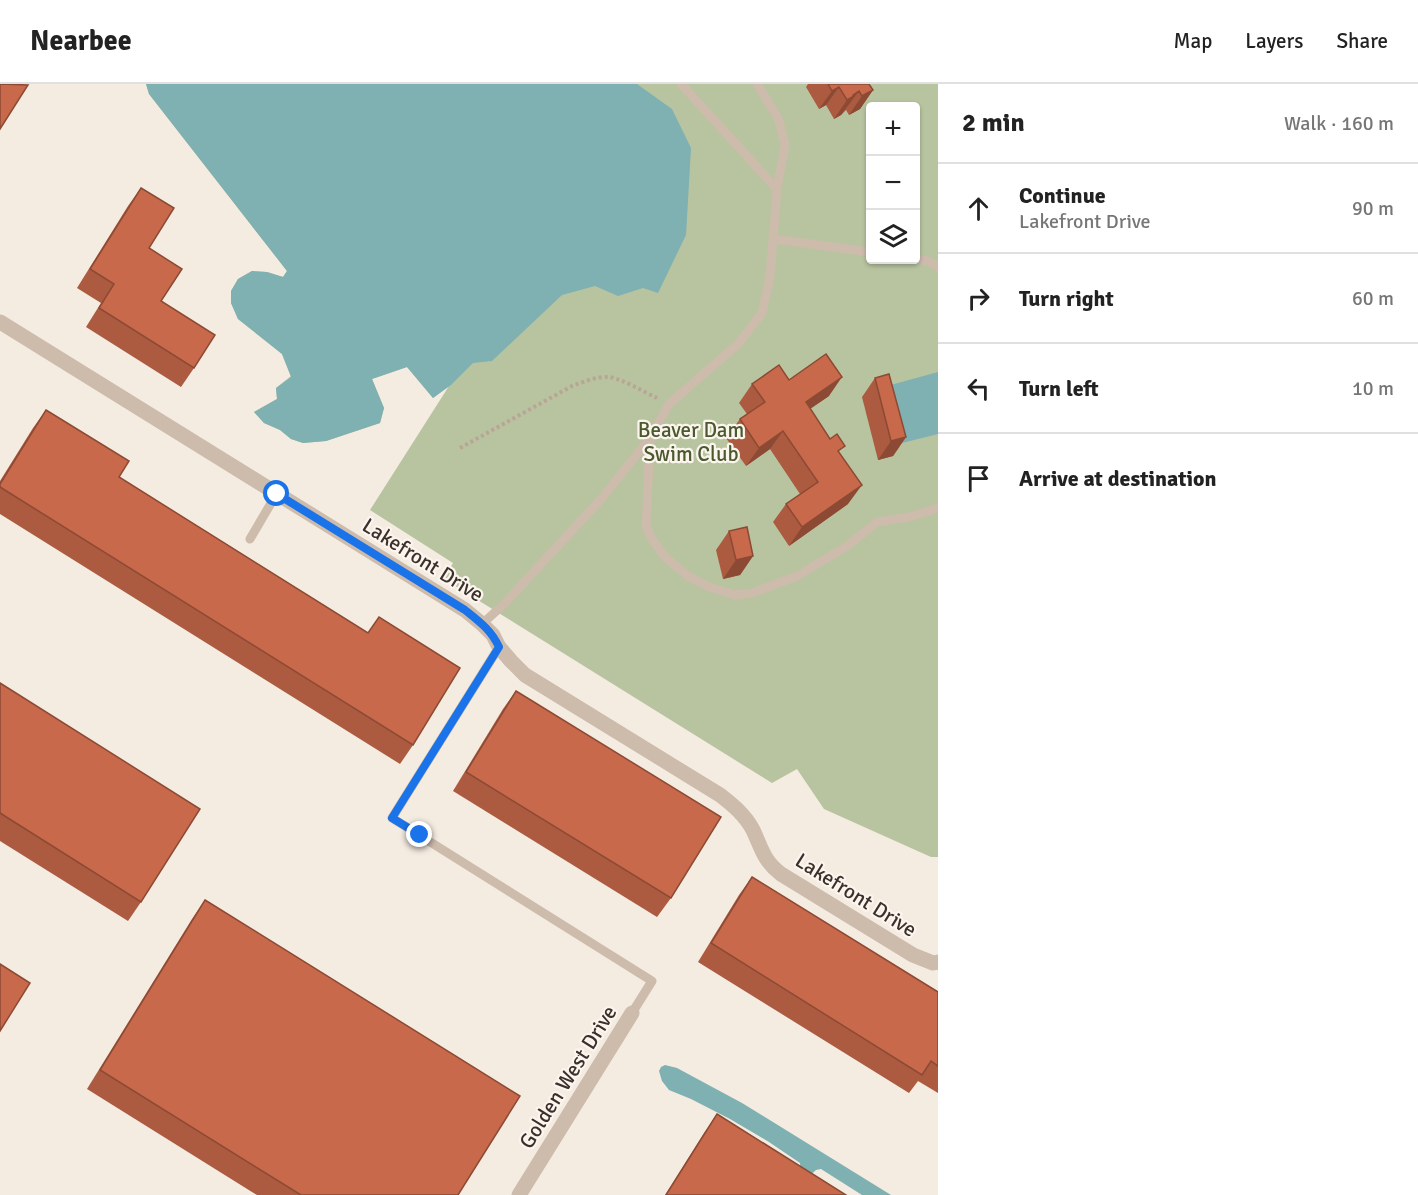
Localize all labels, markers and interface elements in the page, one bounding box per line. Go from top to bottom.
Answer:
text: Nearbee [30,24,132,58]
text: Map [1174,28,1212,54]
text: Layers [1245,28,1303,54]
text: Share [1336,28,1388,54]
map controls [866,102,920,264]
button: + [866,102,920,156]
text: 2 min [962,107,1025,139]
text: Walk · 160 m [1284,111,1394,136]
button: − [866,156,920,210]
text: Continue [1019,182,1106,209]
icon: ahead [962,192,995,225]
text: 90 m [1352,196,1394,221]
text: Lakefront Drive [1019,209,1151,234]
button: layers [866,210,920,264]
icon: right [962,282,995,315]
text: Turn right [1019,285,1114,312]
text: 60 m [1352,286,1394,311]
icon: left [962,372,995,405]
text: Turn left [1019,375,1099,402]
text: 10 m [1352,376,1394,401]
park label: Beaver Dam Swim Club [638,417,744,467]
icon: arrive [962,462,995,495]
text: Arrive at destination [1019,465,1216,492]
route start [263,480,289,506]
street label: Lakefront Drive [358,512,488,608]
route end [406,821,432,847]
street label: Lakefront Drive [791,847,921,943]
street label: Golden West Drive [514,1001,622,1153]

